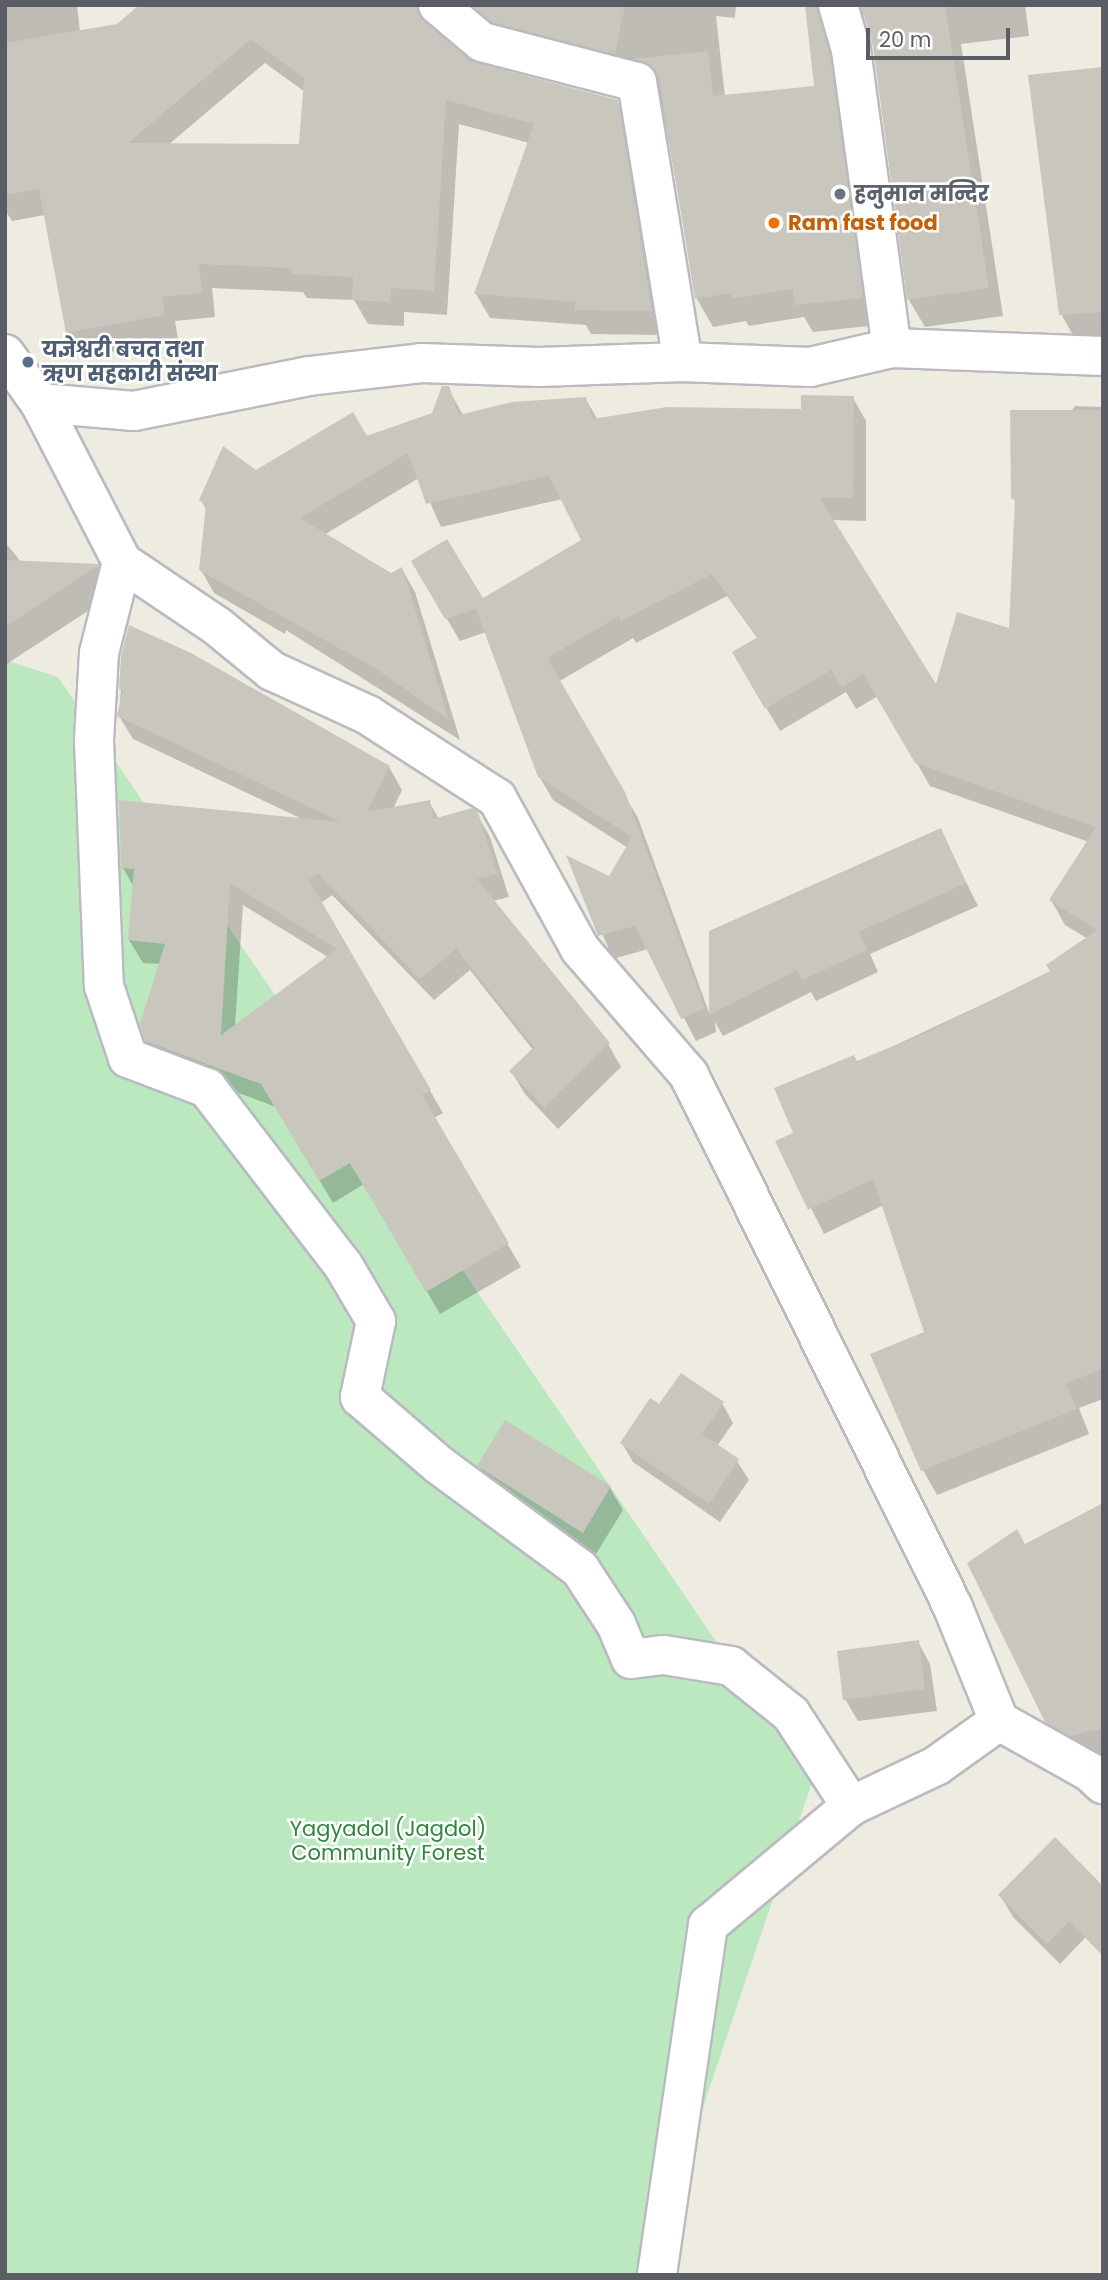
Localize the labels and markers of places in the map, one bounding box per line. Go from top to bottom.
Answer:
place label: हनुमान मन्दिर [854,181,989,207]
marker: हनुमान मन्दिर [832,186,848,202]
place label: Ram fast food [788,210,938,236]
marker: Ram fast food [766,215,782,231]
place label: यज्ञेश्वरी बचत तथा ऋण सहकारी संस्था [42,337,218,387]
marker: यज्ञेश्वरी बचत तथा ऋण सहकारी संस्था [20,354,36,370]

